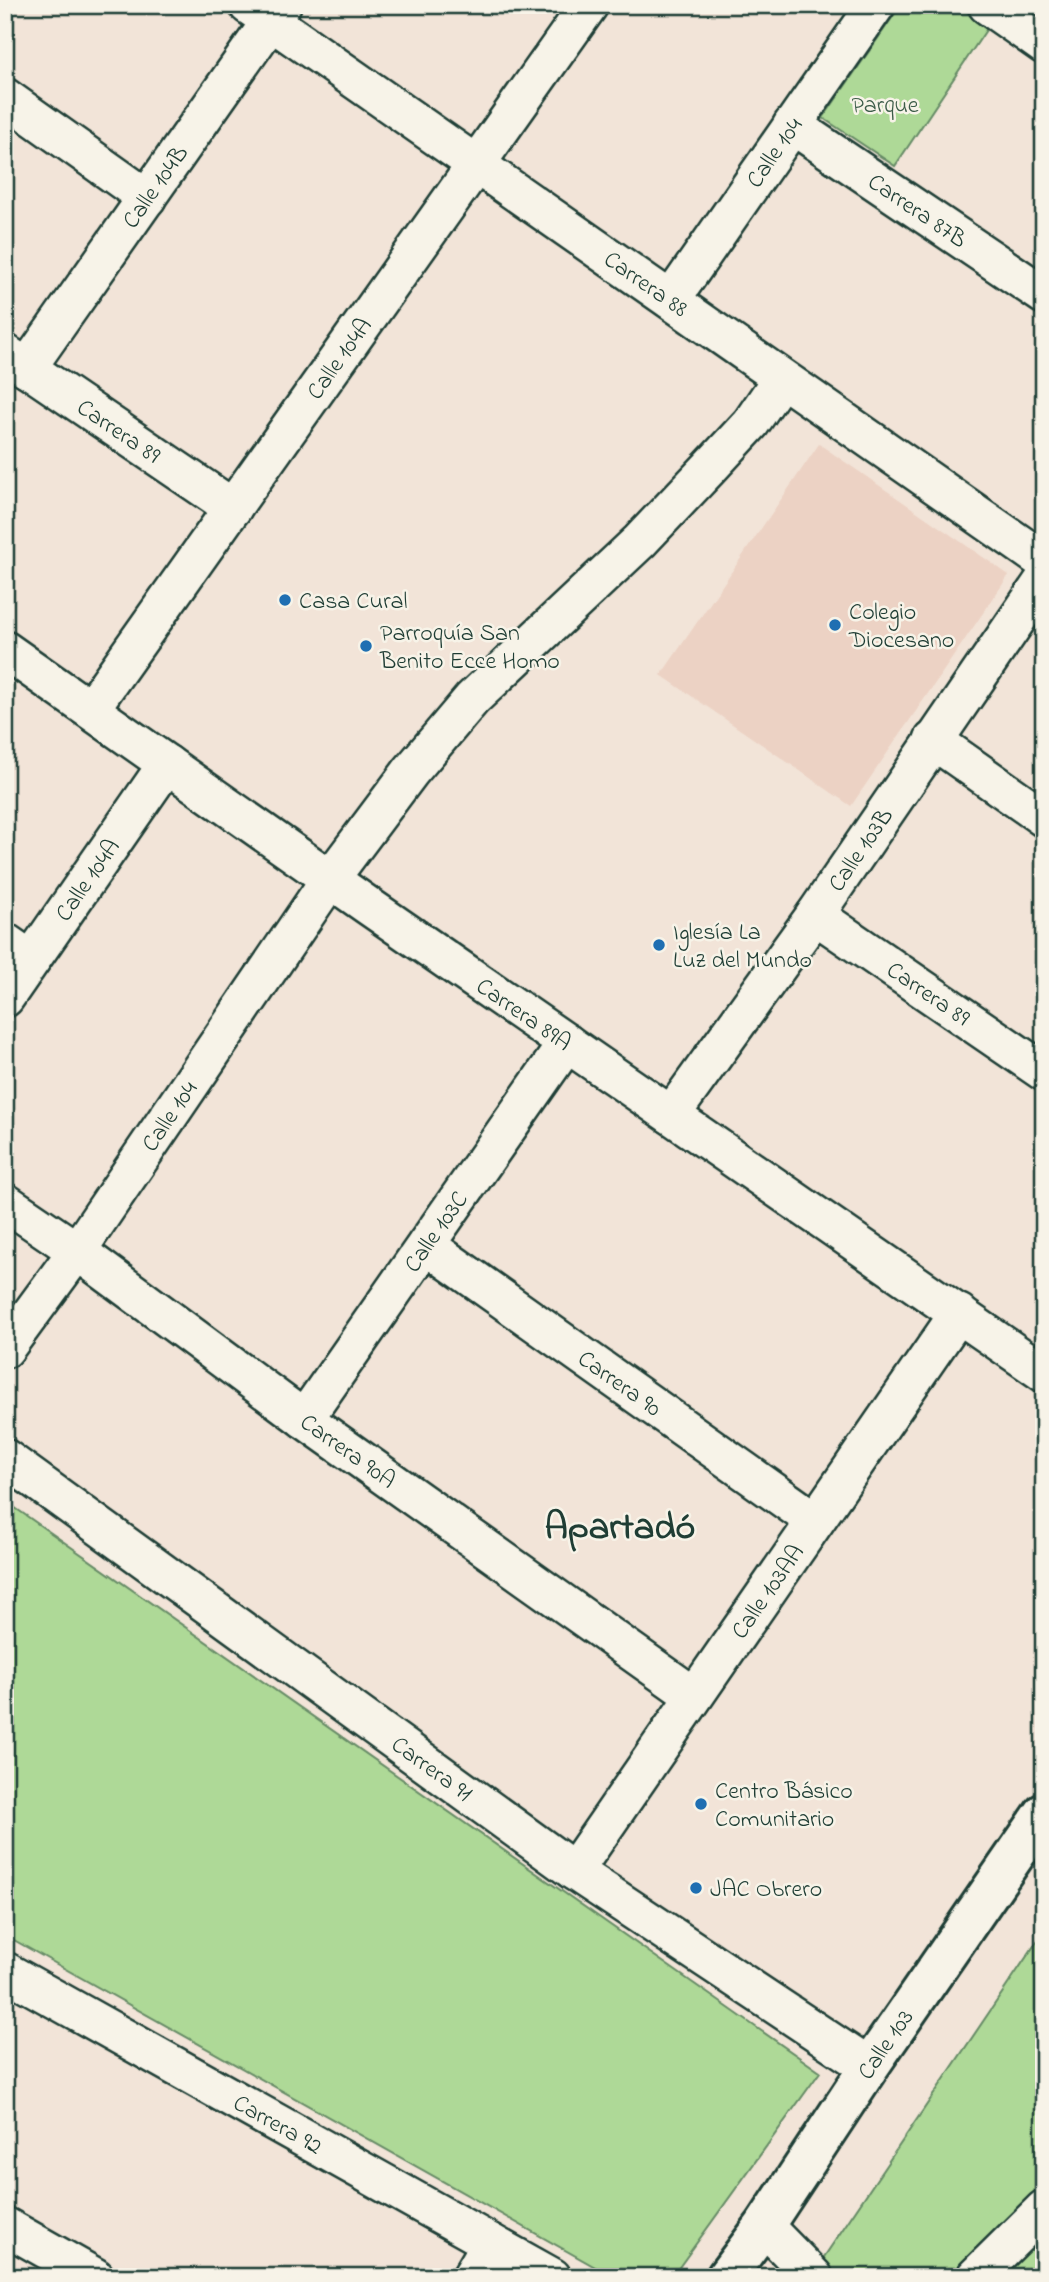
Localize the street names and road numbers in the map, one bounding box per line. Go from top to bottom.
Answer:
street label: Calle 104 [739,111,813,196]
street label: Calle 104B [115,139,198,237]
street label: Carrera 87B [860,166,973,258]
street label: Carrera 88 [596,243,694,327]
street label: Calle 104A [299,311,382,408]
street label: Carrera 89 [69,392,167,474]
street label: Calle 103B [821,802,903,900]
street label: Calle 104A [48,833,130,930]
street label: Carrera 89 [879,954,977,1037]
street label: Carrera 89A [468,970,578,1061]
street label: Calle 104 [134,1075,208,1160]
street label: Calle 103C [397,1185,478,1281]
street label: Carrera 90 [569,1343,668,1427]
street label: Carrera 90A [292,1406,402,1499]
street label: Calle 103AA [724,1538,814,1647]
street label: Carrera 91 [383,1729,479,1812]
street label: Calle 103 [850,2003,924,2088]
street label: Carrera 92 [226,2087,328,2165]

